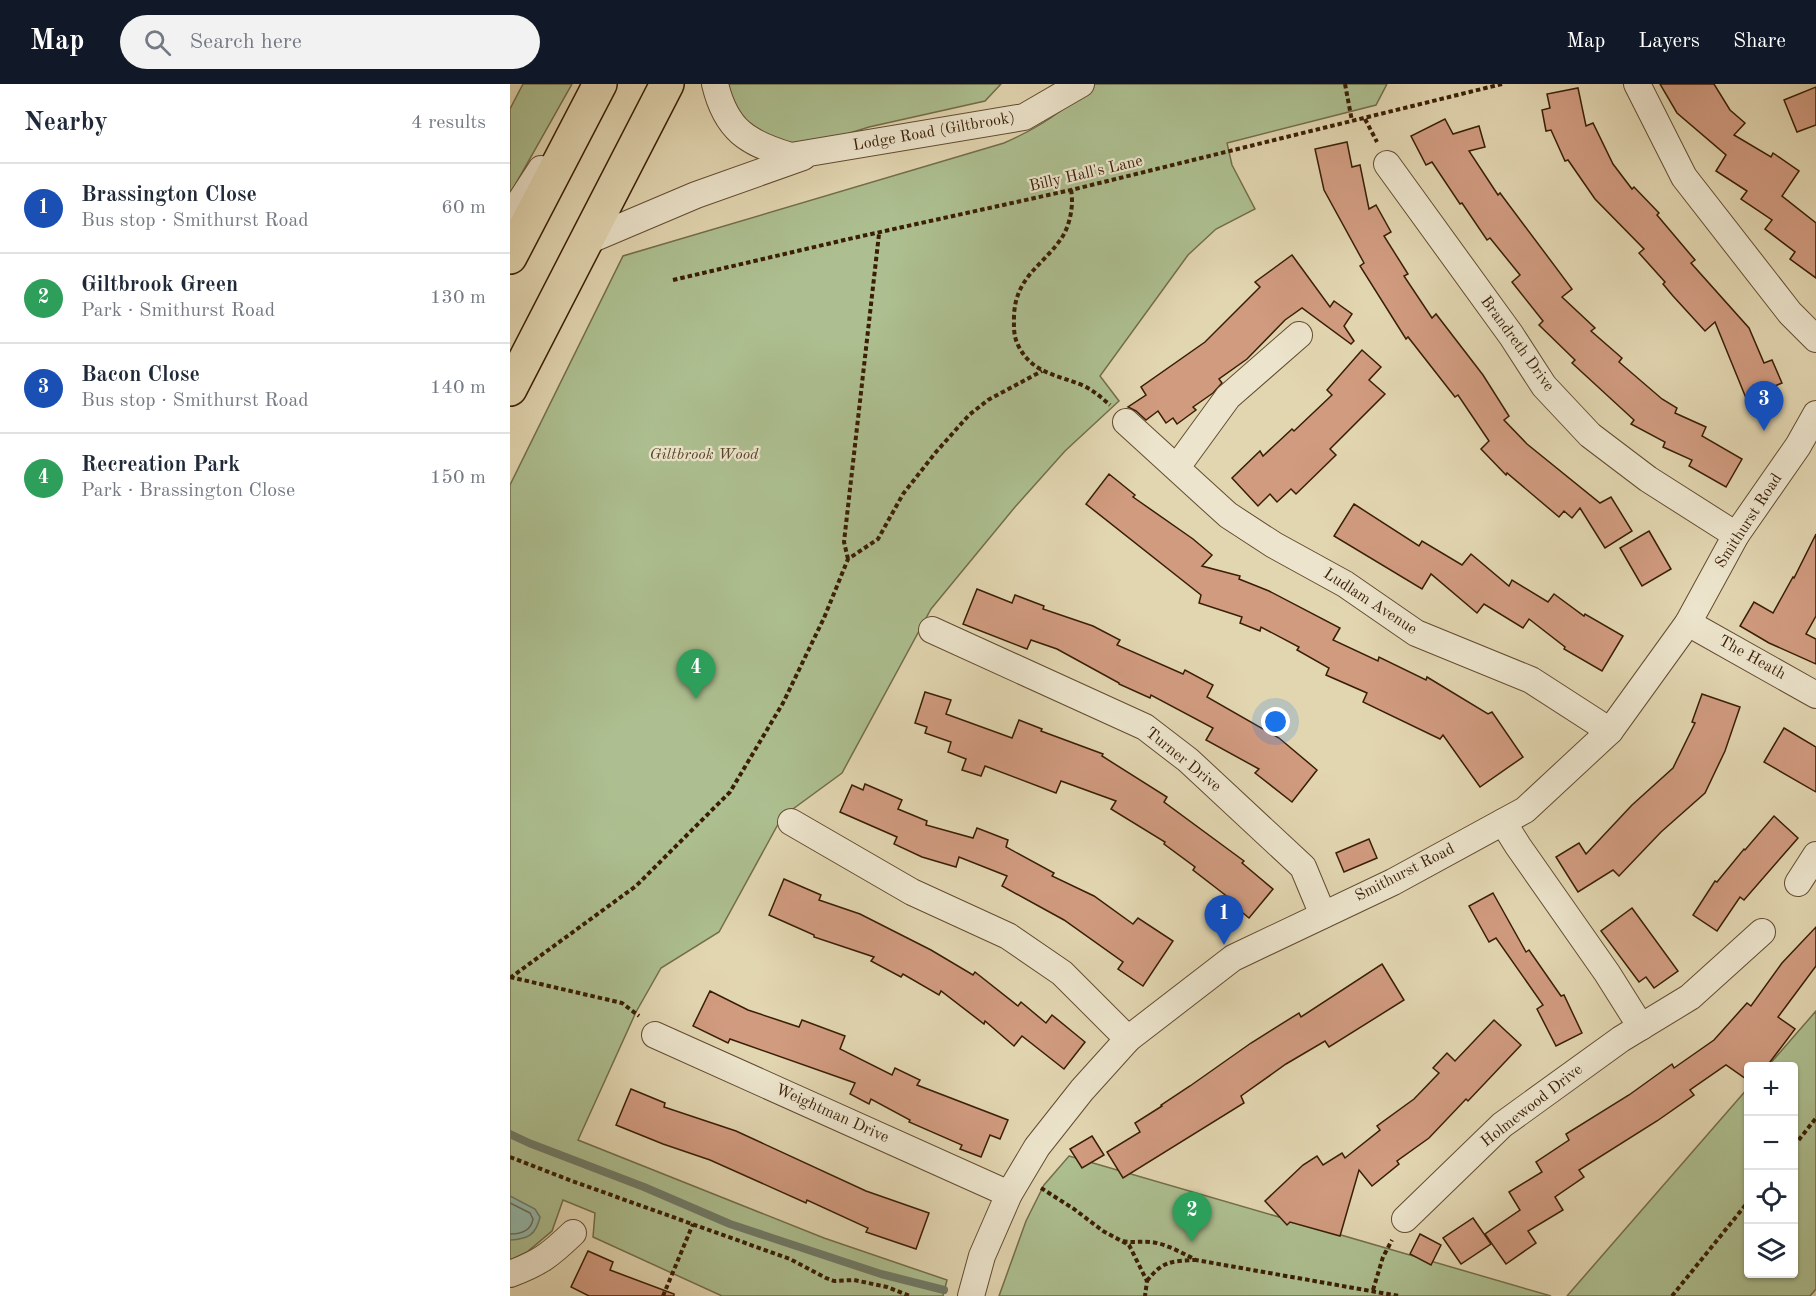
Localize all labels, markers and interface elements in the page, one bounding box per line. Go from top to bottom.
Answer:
search box [120,15,540,69]
icon: search [141,26,174,59]
text: Map [30,28,84,56]
text: Search here [189,31,302,53]
text: Map [1566,31,1605,52]
text: Layers [1638,31,1700,52]
text: Share [1733,31,1786,52]
street label: Lodge Road (Giltbrook) [852,109,1016,154]
text: Nearby [24,110,108,136]
text: 4 results [411,113,486,133]
street label: Billy Hall's Lane [1028,153,1144,195]
text: Brassington Close [81,184,257,206]
text: 1 [38,198,49,218]
text: 60 m [441,198,486,218]
text: Bus stop · Smithurst Road [81,211,309,231]
text: Giltbrook Green [81,274,238,296]
text: 2 [38,288,49,308]
text: 130 m [430,288,486,308]
street label: Brandreth Drive [1477,293,1557,395]
text: Park · Smithurst Road [81,301,275,321]
text: Bacon Close [81,364,200,386]
text: 3 [38,378,49,398]
text: 140 m [430,378,486,398]
pin: 3 [1744,382,1784,431]
text: Bus stop · Smithurst Road [81,391,309,411]
park label: Giltbrook Wood [649,447,759,463]
text: Recreation Park [81,454,240,476]
text: 4 [38,468,49,488]
text: 150 m [430,468,486,488]
street label: Smithurst Road [1713,471,1785,571]
text: Park · Brassington Close [81,481,295,501]
street label: Ludlam Avenue [1320,566,1420,638]
street label: The Heath [1716,633,1789,683]
pin: 4 [676,650,716,699]
your location [1261,707,1290,736]
street label: Turner Drive [1142,725,1224,795]
street label: Smithurst Road [1353,841,1457,905]
pin: 1 [1204,896,1244,945]
street label: Holmewood Drive [1478,1062,1586,1150]
map controls [1744,1062,1798,1278]
button: + [1744,1062,1798,1116]
street label: Weightman Drive [773,1082,891,1146]
button: − [1744,1116,1798,1170]
button: locate [1744,1170,1798,1224]
pin: 2 [1172,1192,1212,1242]
button: layers [1744,1224,1798,1278]

